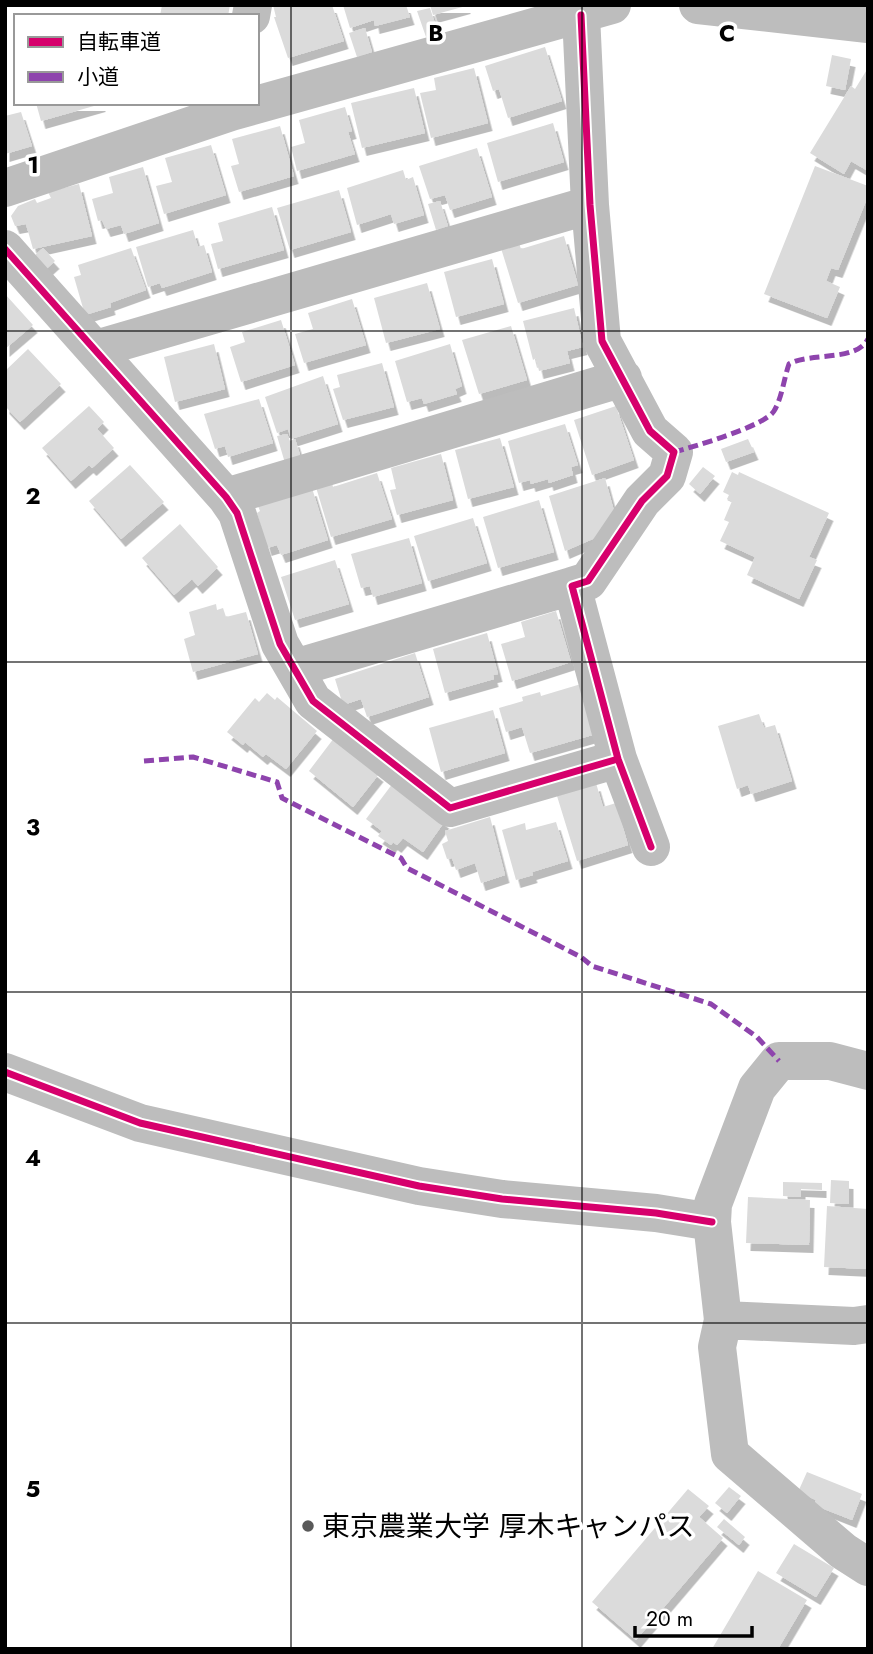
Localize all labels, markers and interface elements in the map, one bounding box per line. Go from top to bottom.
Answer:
legend [14,14,259,105]
text: B [428,16,444,50]
text: C [719,16,735,50]
text: 自転車道 [77,27,161,57]
text: 小道 [77,62,119,92]
text: 1 [27,148,39,182]
text: 2 [25,479,41,513]
text: 3 [26,810,40,844]
text: 4 [25,1141,41,1175]
text: 5 [26,1472,40,1506]
place label: 東京農業大学 厚木キャンパス [322,1506,694,1547]
marker: 東京農業大学 厚木キャンパス [300,1518,316,1534]
scale bar [635,1594,752,1638]
text: 20 m [646,1604,693,1634]

